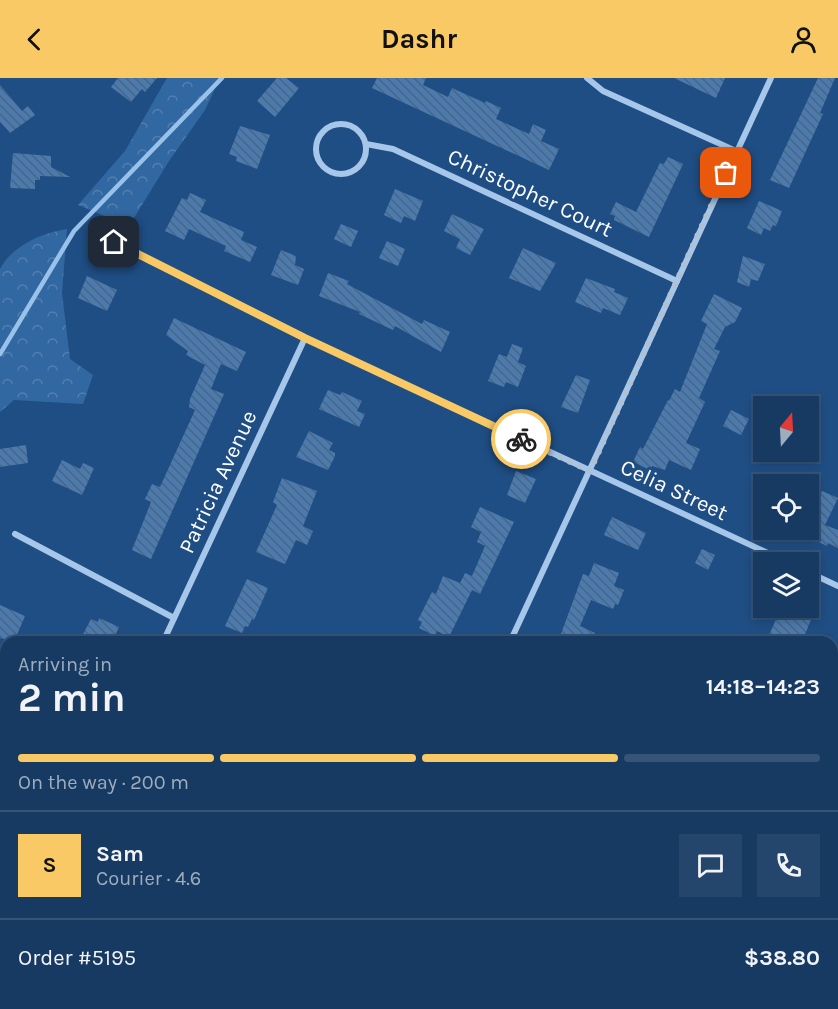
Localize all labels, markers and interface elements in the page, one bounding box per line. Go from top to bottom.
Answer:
icon: back [18,23,51,56]
text: Dashr [381,23,457,55]
icon: person [787,23,820,56]
street label: Christopher Court [443,143,617,243]
pin [700,147,751,198]
icon: bag [709,156,742,189]
pin [88,216,139,267]
icon: home [97,225,130,258]
north arrow [753,396,819,462]
map controls [753,396,819,618]
street label: Patricia Avenue [174,406,262,558]
courier [491,409,551,469]
icon: bike [505,423,538,456]
street label: Celia Street [616,454,732,526]
button: locate [753,474,819,540]
button: layers [753,552,819,618]
text: Arriving in [18,653,112,676]
text: 14:18–14:23 [706,674,820,700]
text: 2 min [18,675,126,721]
text: On the way · 200 m [18,771,189,794]
button: chat [679,834,742,897]
button: phone [757,834,820,897]
text: Sam [96,841,144,867]
text: S [42,852,57,878]
text: Courier · 4.6 [96,867,201,890]
text: Order #5195 [18,945,136,971]
text: $38.80 [744,945,820,971]

